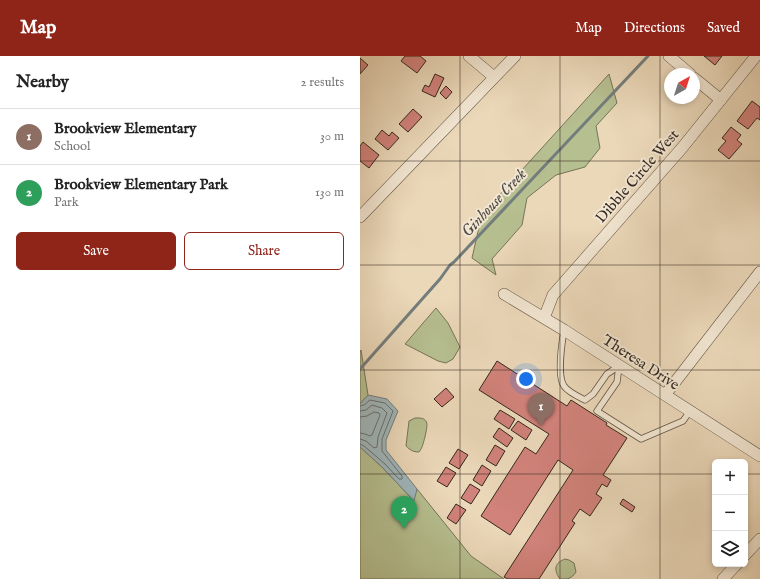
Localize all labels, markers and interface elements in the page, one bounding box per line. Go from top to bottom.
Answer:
text: Map [20,16,56,40]
text: Map [575,19,602,37]
text: Directions [624,19,685,37]
text: Saved [707,19,740,37]
north arrow [664,68,700,104]
text: Nearby [16,72,69,93]
text: 2 results [300,74,344,91]
text: Brookview Elementary [54,119,196,138]
street label: Dibble Circle West [592,126,683,227]
text: 1 [27,128,31,145]
text: 30 m [320,128,344,145]
text: School [54,138,91,155]
water label: Ginhouse Creek [458,165,532,242]
text: Brookview Elementary Park [54,175,228,194]
text: 2 [26,184,32,201]
text: 130 m [315,184,344,201]
text: Park [54,194,79,211]
button: Save [16,232,176,270]
button: Share [184,232,344,270]
street label: Theresa Drive [599,330,683,394]
your location [516,369,536,389]
pin: 1 [528,393,554,426]
map controls [712,459,748,567]
button: + [712,459,748,495]
button: − [712,495,748,531]
pin: 2 [391,496,417,529]
button: layers [712,531,748,567]

